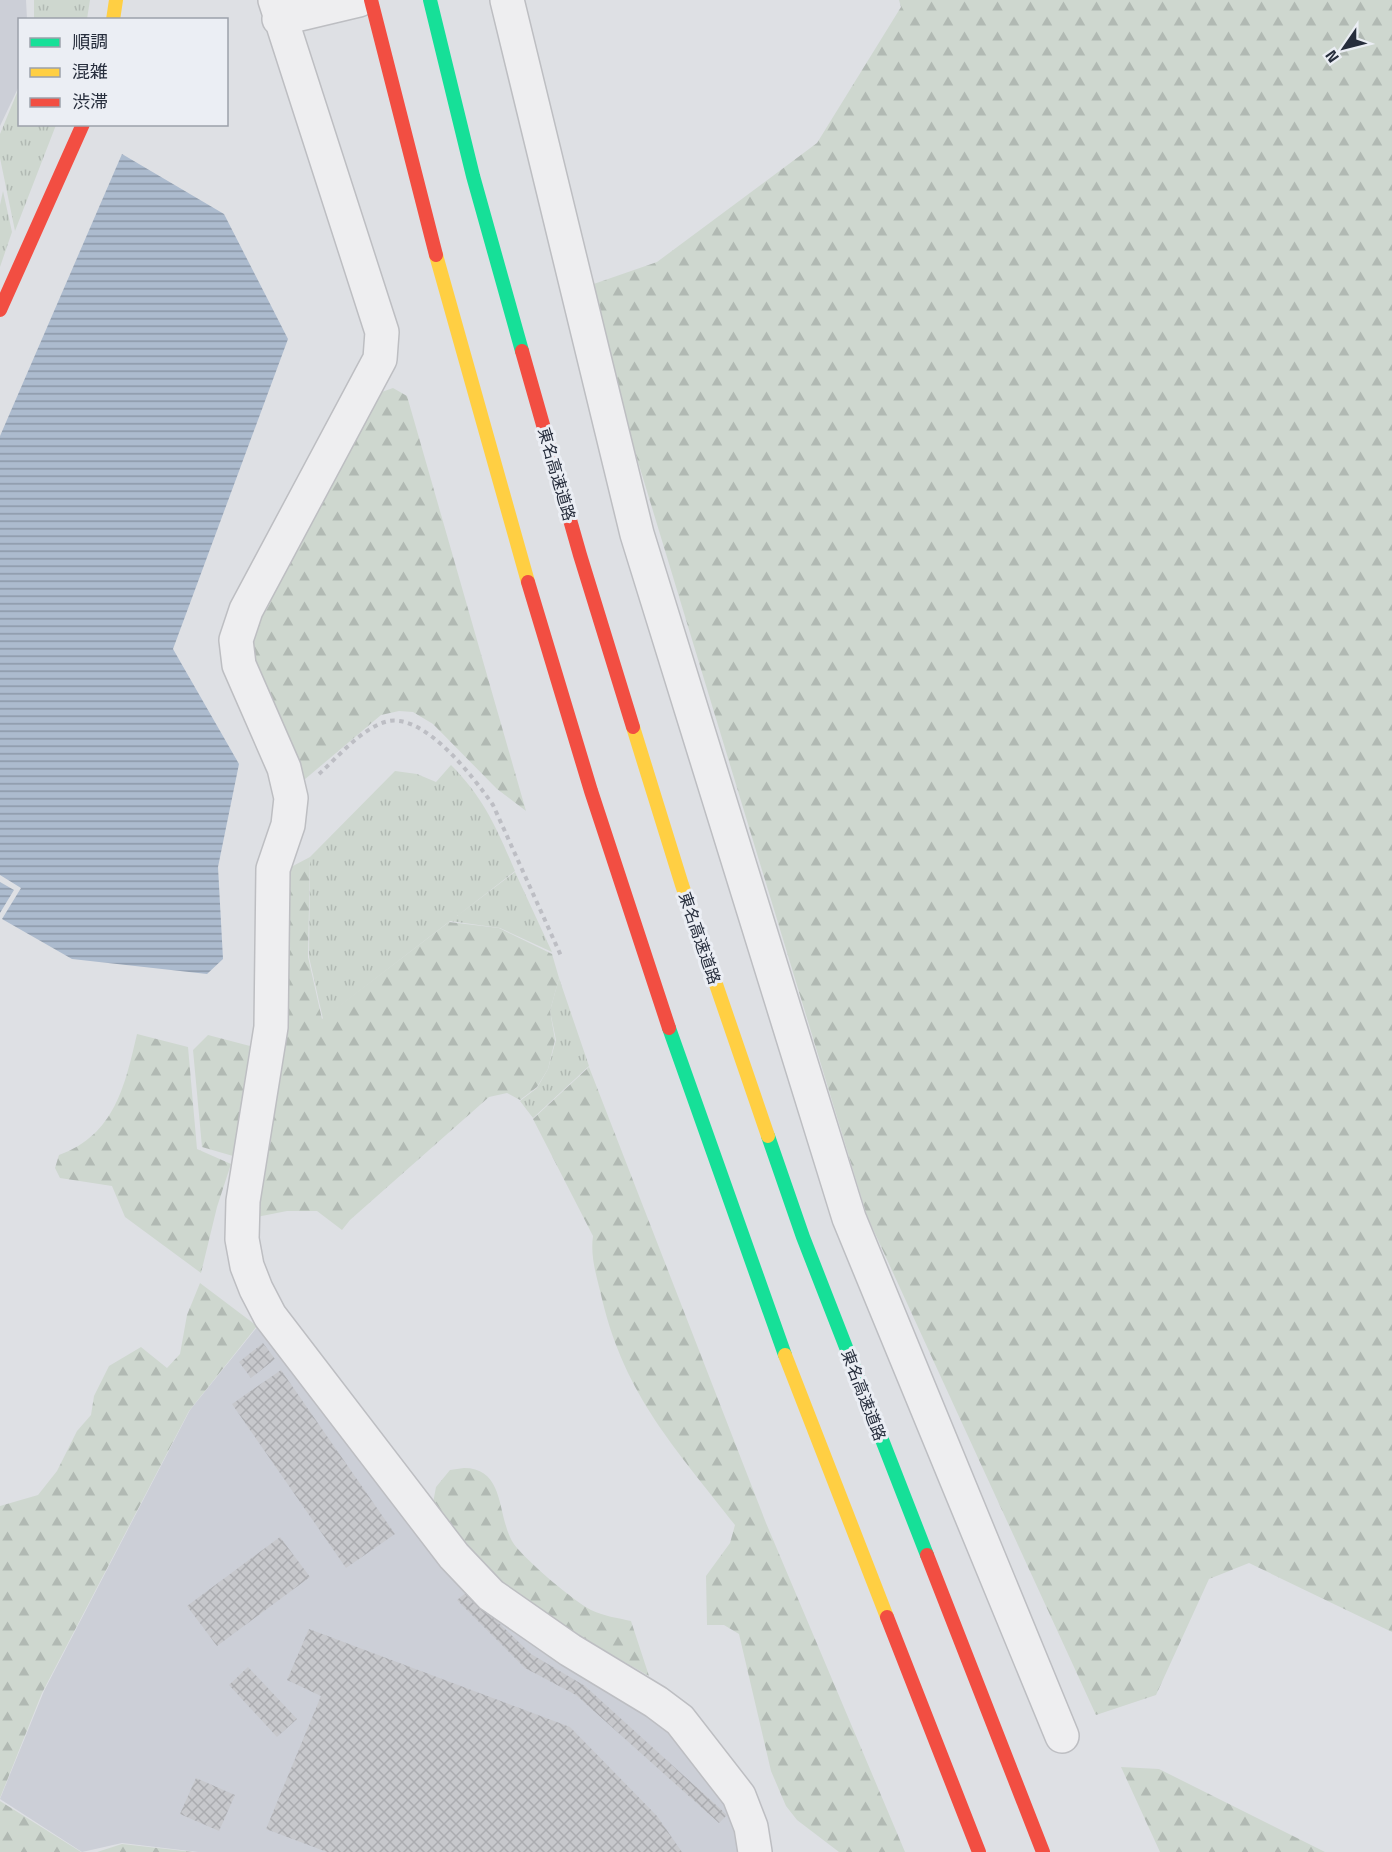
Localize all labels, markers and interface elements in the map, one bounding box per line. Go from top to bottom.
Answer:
legend [18,18,228,126]
north arrow [1314,18,1374,78]
text: 順調 [72,28,108,55]
text: N [1319,45,1345,68]
text: 混雑 [72,58,108,85]
text: 渋滞 [72,88,108,115]
street label: 東名高速道路 [532,425,582,523]
street label: 東名高速道路 [673,889,727,987]
street label: 東名高速道路 [836,1346,892,1444]

